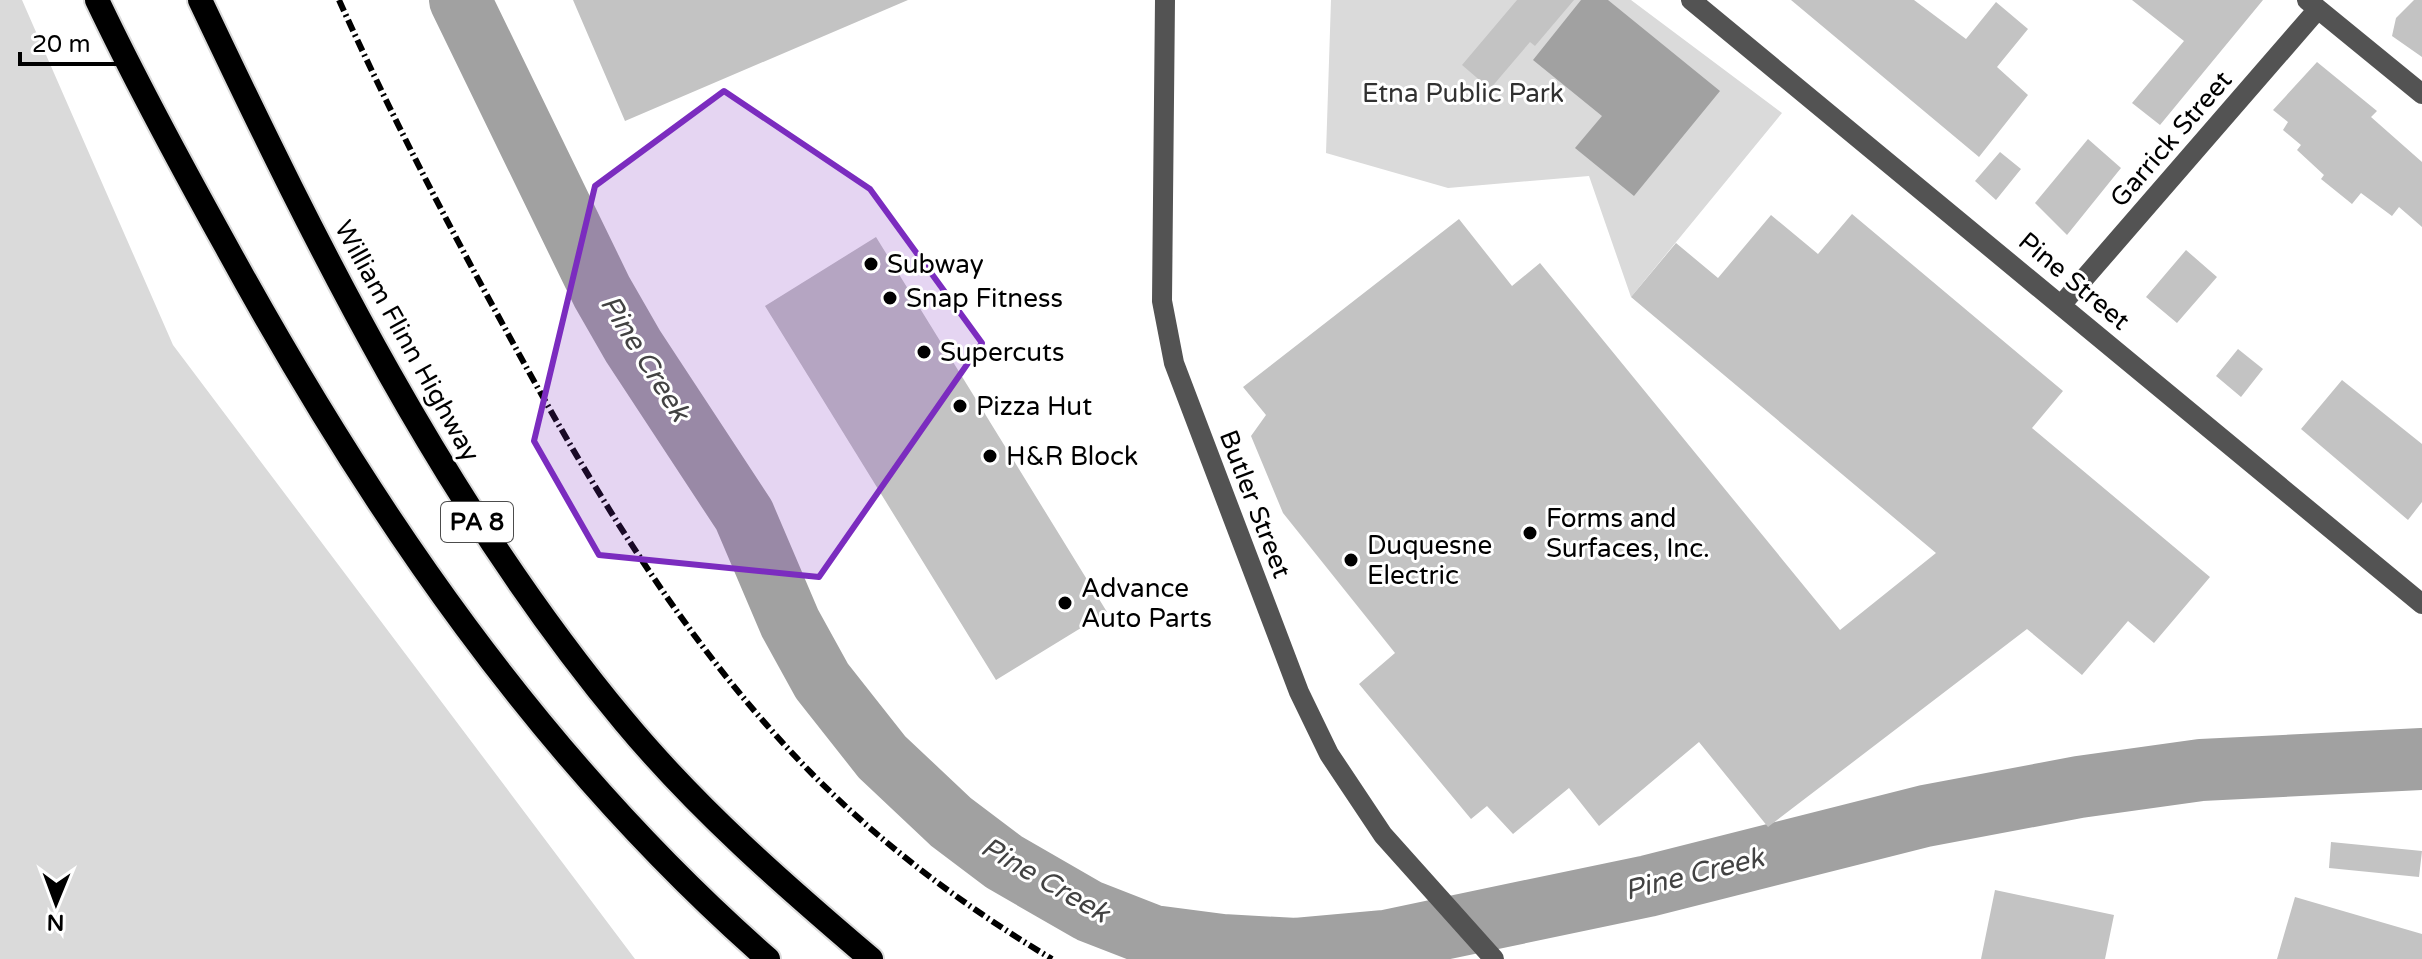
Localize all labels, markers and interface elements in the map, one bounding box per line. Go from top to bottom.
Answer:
scale bar [20,16,124,66]
text: 20 m [32,30,90,59]
street label: Garrick Street [2104,65,2238,213]
park label: Etna Public Park [1362,78,1564,109]
street label: William Flinn Highway [328,215,486,467]
street label: Pine Street [2012,226,2136,336]
place label: Subway [887,249,984,280]
marker: Subway [862,255,880,273]
place label: Snap Fitness [906,283,1063,314]
water label: Pine Creek [593,289,698,429]
marker: Snap Fitness [881,289,899,307]
place label: Supercuts [940,337,1064,368]
marker: Supercuts [915,343,933,361]
place label: Pizza Hut [976,391,1092,422]
marker: Pizza Hut [951,397,969,415]
street label: Butler Street [1213,426,1297,582]
place label: H&R Block [1006,441,1138,472]
marker: H&R Block [981,447,999,465]
road number: PA 8 [441,502,513,542]
place label: Forms and Surfaces, Inc. [1546,503,1710,564]
marker: Forms and Surfaces, Inc. [1521,524,1539,542]
place label: Duquesne Electric [1367,530,1492,591]
marker: Duquesne Electric [1342,551,1360,569]
place label: Advance Auto Parts [1081,573,1212,634]
marker: Advance Auto Parts [1056,594,1074,612]
water label: Pine Creek [975,830,1117,931]
water label: Pine Creek [1621,840,1769,908]
north arrow [16,863,96,943]
text: N [47,909,65,935]

